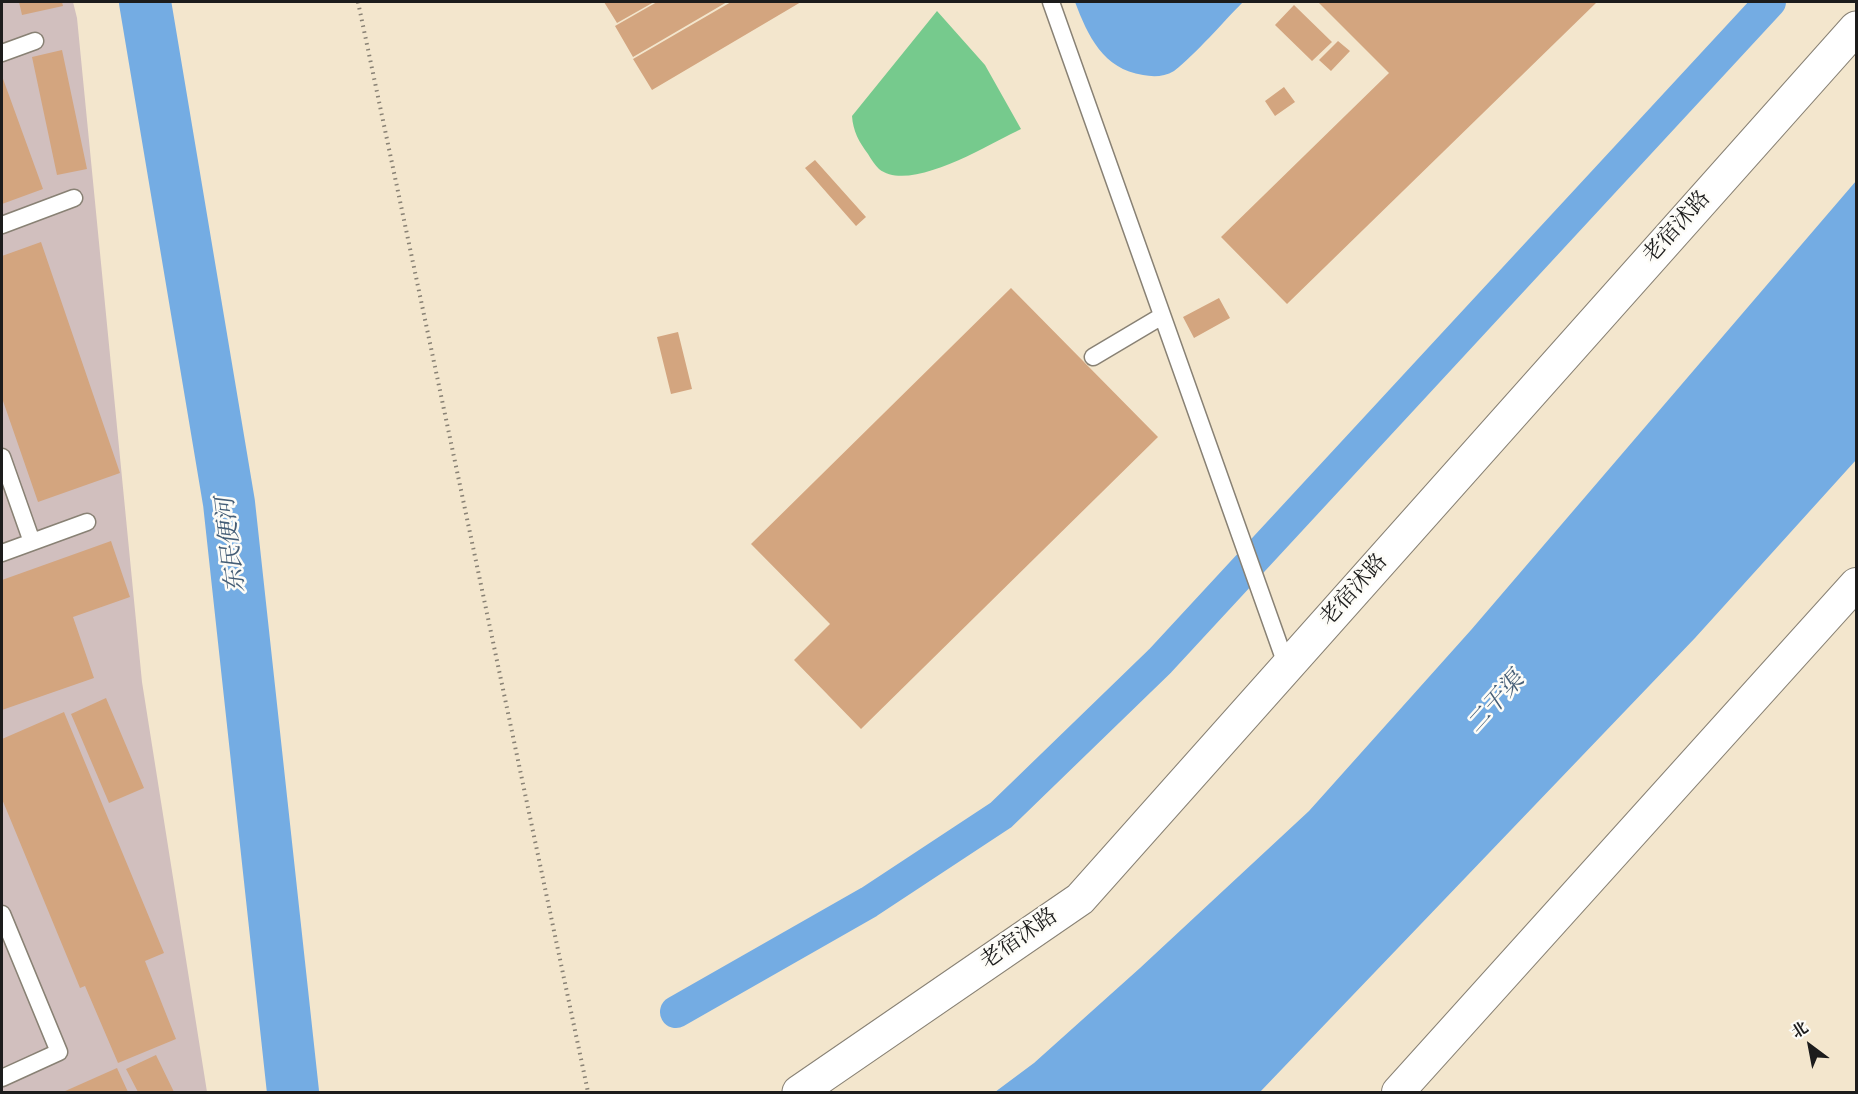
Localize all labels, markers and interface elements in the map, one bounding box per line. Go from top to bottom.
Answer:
street label: 老宿沭路 [1639,186,1717,270]
water label: 东民便河 [213,496,253,594]
street label: 老宿沭路 [1316,549,1394,633]
water label: 二干渠 [1462,668,1532,740]
street label: 老宿沭路 [976,904,1064,976]
north arrow [1780,1016,1840,1076]
text: 北 [1788,1018,1813,1043]

